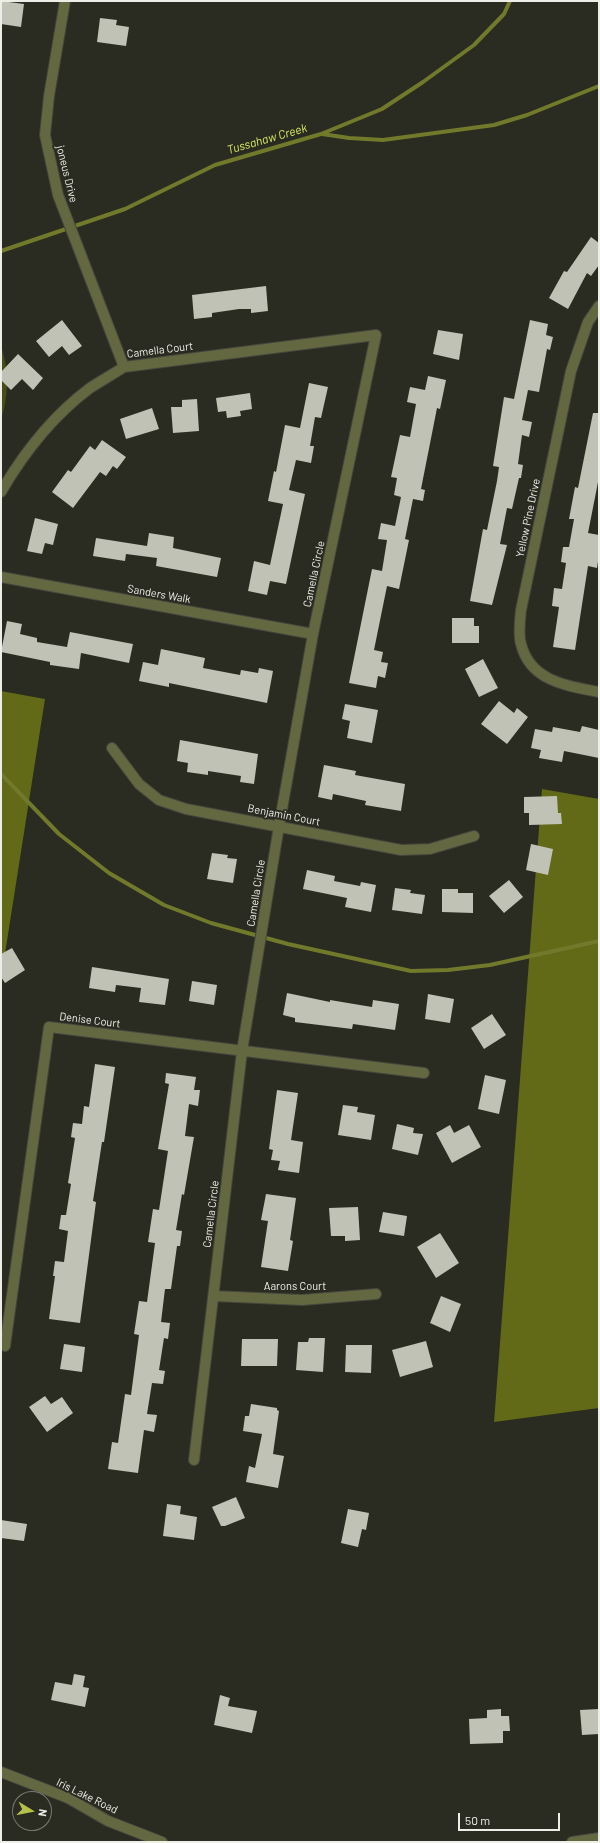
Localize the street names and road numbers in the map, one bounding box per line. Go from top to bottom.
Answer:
street label: joneus Drive [54,144,80,204]
street label: Camella Court [126,339,194,361]
street label: Yellow Pine Drive [513,477,543,559]
street label: Camella Circle [301,540,327,608]
street label: Sanders Walk [126,582,192,606]
street label: Benjamin Court [247,801,321,829]
street label: Camella Circle [244,859,268,927]
street label: Denise Court [59,1010,121,1030]
street label: Camella Circle [200,1180,222,1248]
street label: Aarons Court [264,1279,326,1293]
street label: Iris Lake Road [54,1775,120,1817]

